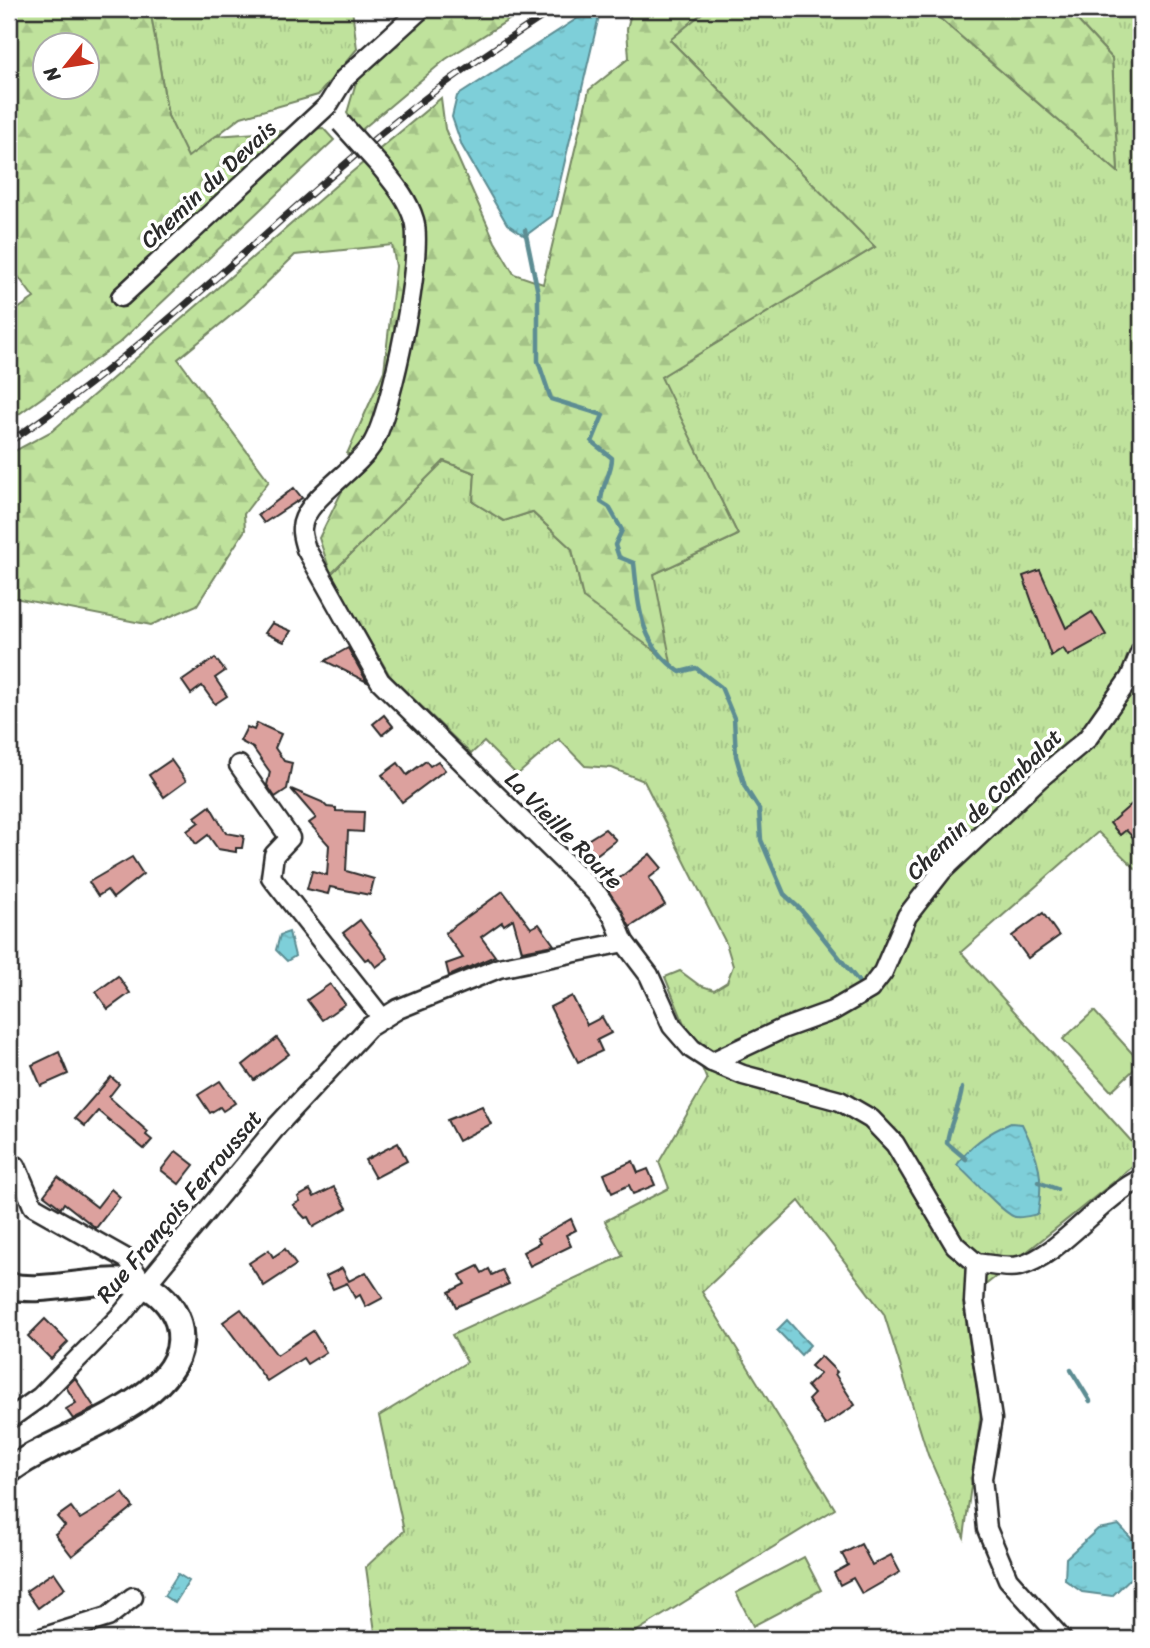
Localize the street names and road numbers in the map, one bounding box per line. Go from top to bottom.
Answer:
street label: Chemin du Devais [130,109,287,259]
street label: Chemin de Combalat [896,718,1073,891]
street label: La Vieille Route [494,761,633,900]
street label: Rue François Ferroussat [86,1100,273,1313]

